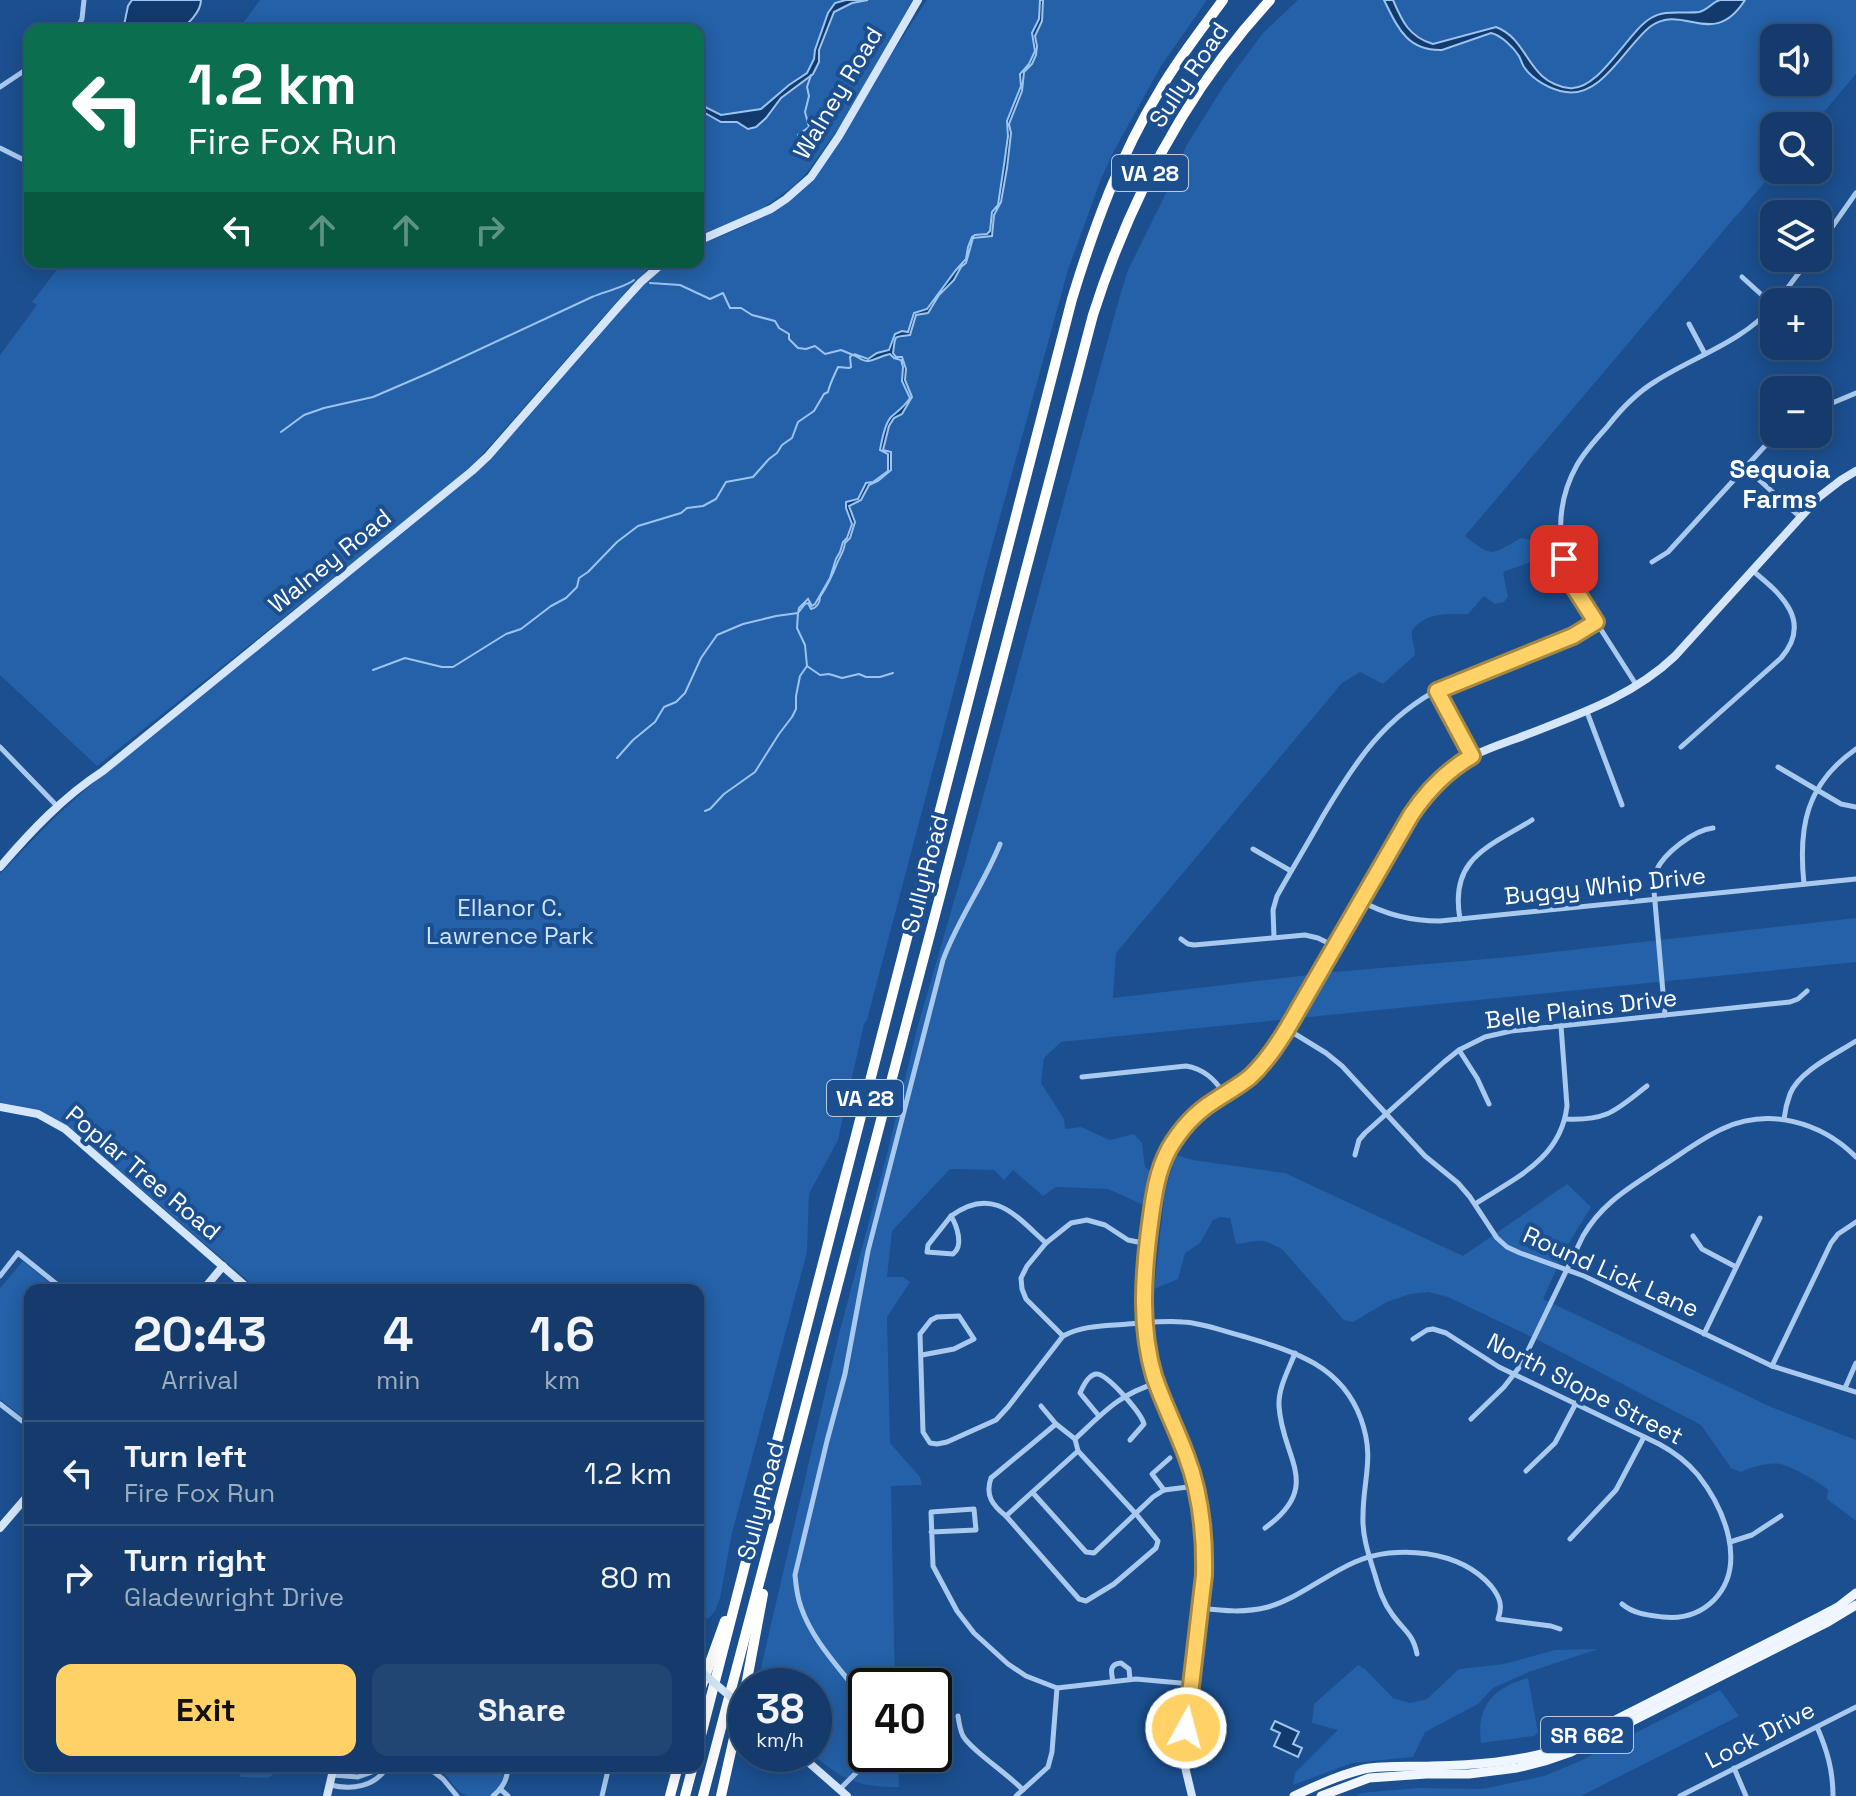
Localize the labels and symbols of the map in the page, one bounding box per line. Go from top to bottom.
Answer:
street label: Sully Road [1142,16,1235,134]
street label: Walney Road [786,21,889,165]
road number: VA 28 [1112,155,1188,191]
district label: Sequoia Farms [1729,452,1831,516]
street label: Walney Road [262,502,397,620]
pin [1530,525,1598,593]
street label: Sully Road [894,811,955,936]
street label: Buggy Whip Drive [1503,859,1707,912]
park label: Ellanor C. Lawrence Park [426,892,594,951]
street label: Belle Plains Drive [1483,981,1679,1036]
road number: VA 28 [827,1080,903,1116]
street label: Poplar Tree Road [59,1099,227,1247]
street label: Round Lick Lane [1518,1219,1704,1324]
street label: North Slope Street [1482,1326,1689,1451]
street label: Sully Road [730,1438,791,1563]
speed limit sign: 40 [848,1668,952,1772]
position arrow [1144,1686,1228,1770]
street label: Lock Drive [1700,1694,1820,1775]
road number: SR 662 [1541,1717,1633,1753]

